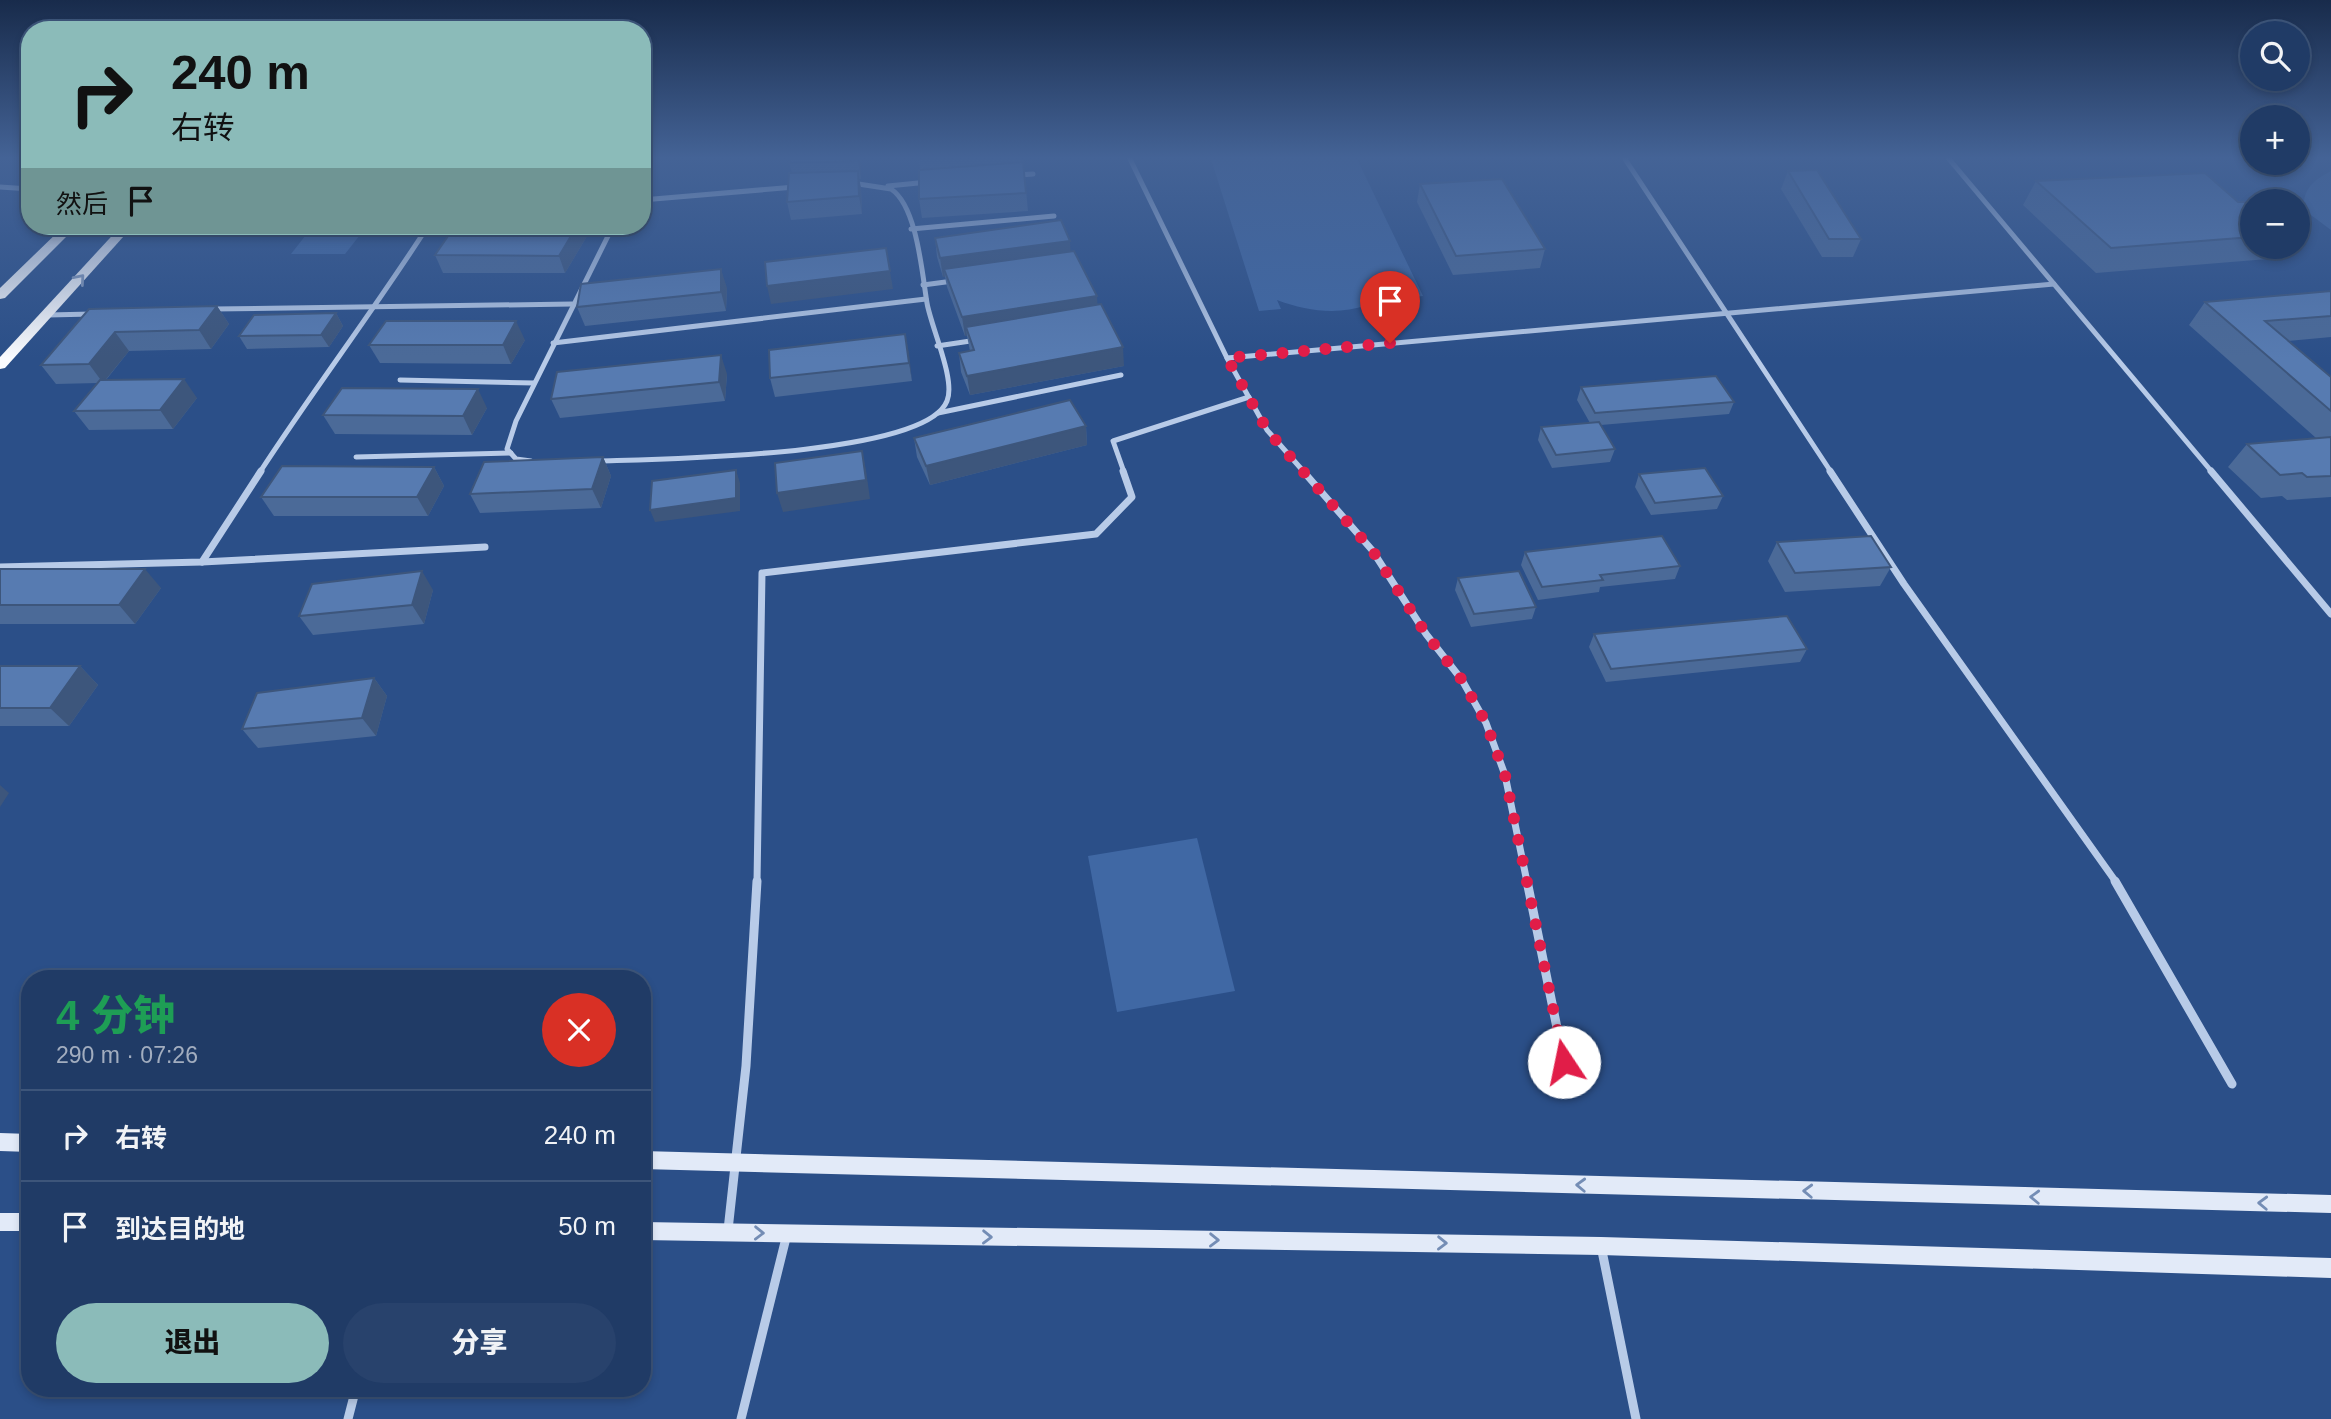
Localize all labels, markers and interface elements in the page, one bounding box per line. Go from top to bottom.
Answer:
map controls [2240,21,2310,259]
button: search [2240,21,2310,91]
text: 240 m [171,45,310,99]
icon: right [56,49,147,140]
button: + [2240,105,2310,175]
text: 右转 [171,110,235,146]
icon: arrive [122,182,160,220]
text: 然后 [56,189,108,219]
button: − [2240,189,2310,259]
pin [1360,271,1420,343]
one-way arrow [71,274,84,287]
icon: arrive [1371,282,1409,320]
text: 4 分钟 [56,992,175,1039]
button: close [542,993,616,1067]
position arrow [1527,1025,1601,1099]
text: 290 m · 07:26 [56,1042,198,1068]
icon: right [56,1117,94,1155]
text: 240 m [544,1120,616,1150]
text: 右转 [115,1123,167,1153]
one-way arrow [1575,1177,1586,1192]
one-way arrow [1802,1183,1813,1198]
one-way arrow [2030,1189,2041,1204]
one-way arrow [2257,1195,2268,1210]
icon: arrive [56,1208,94,1246]
text: 50 m [558,1211,616,1241]
text: 到达目的地 [115,1214,245,1244]
one-way arrow [755,1225,765,1241]
one-way arrow [982,1229,993,1244]
one-way arrow [1210,1232,1220,1248]
one-way arrow [1437,1236,1448,1251]
button: 退出 [56,1303,329,1383]
button: 分享 [343,1303,616,1383]

